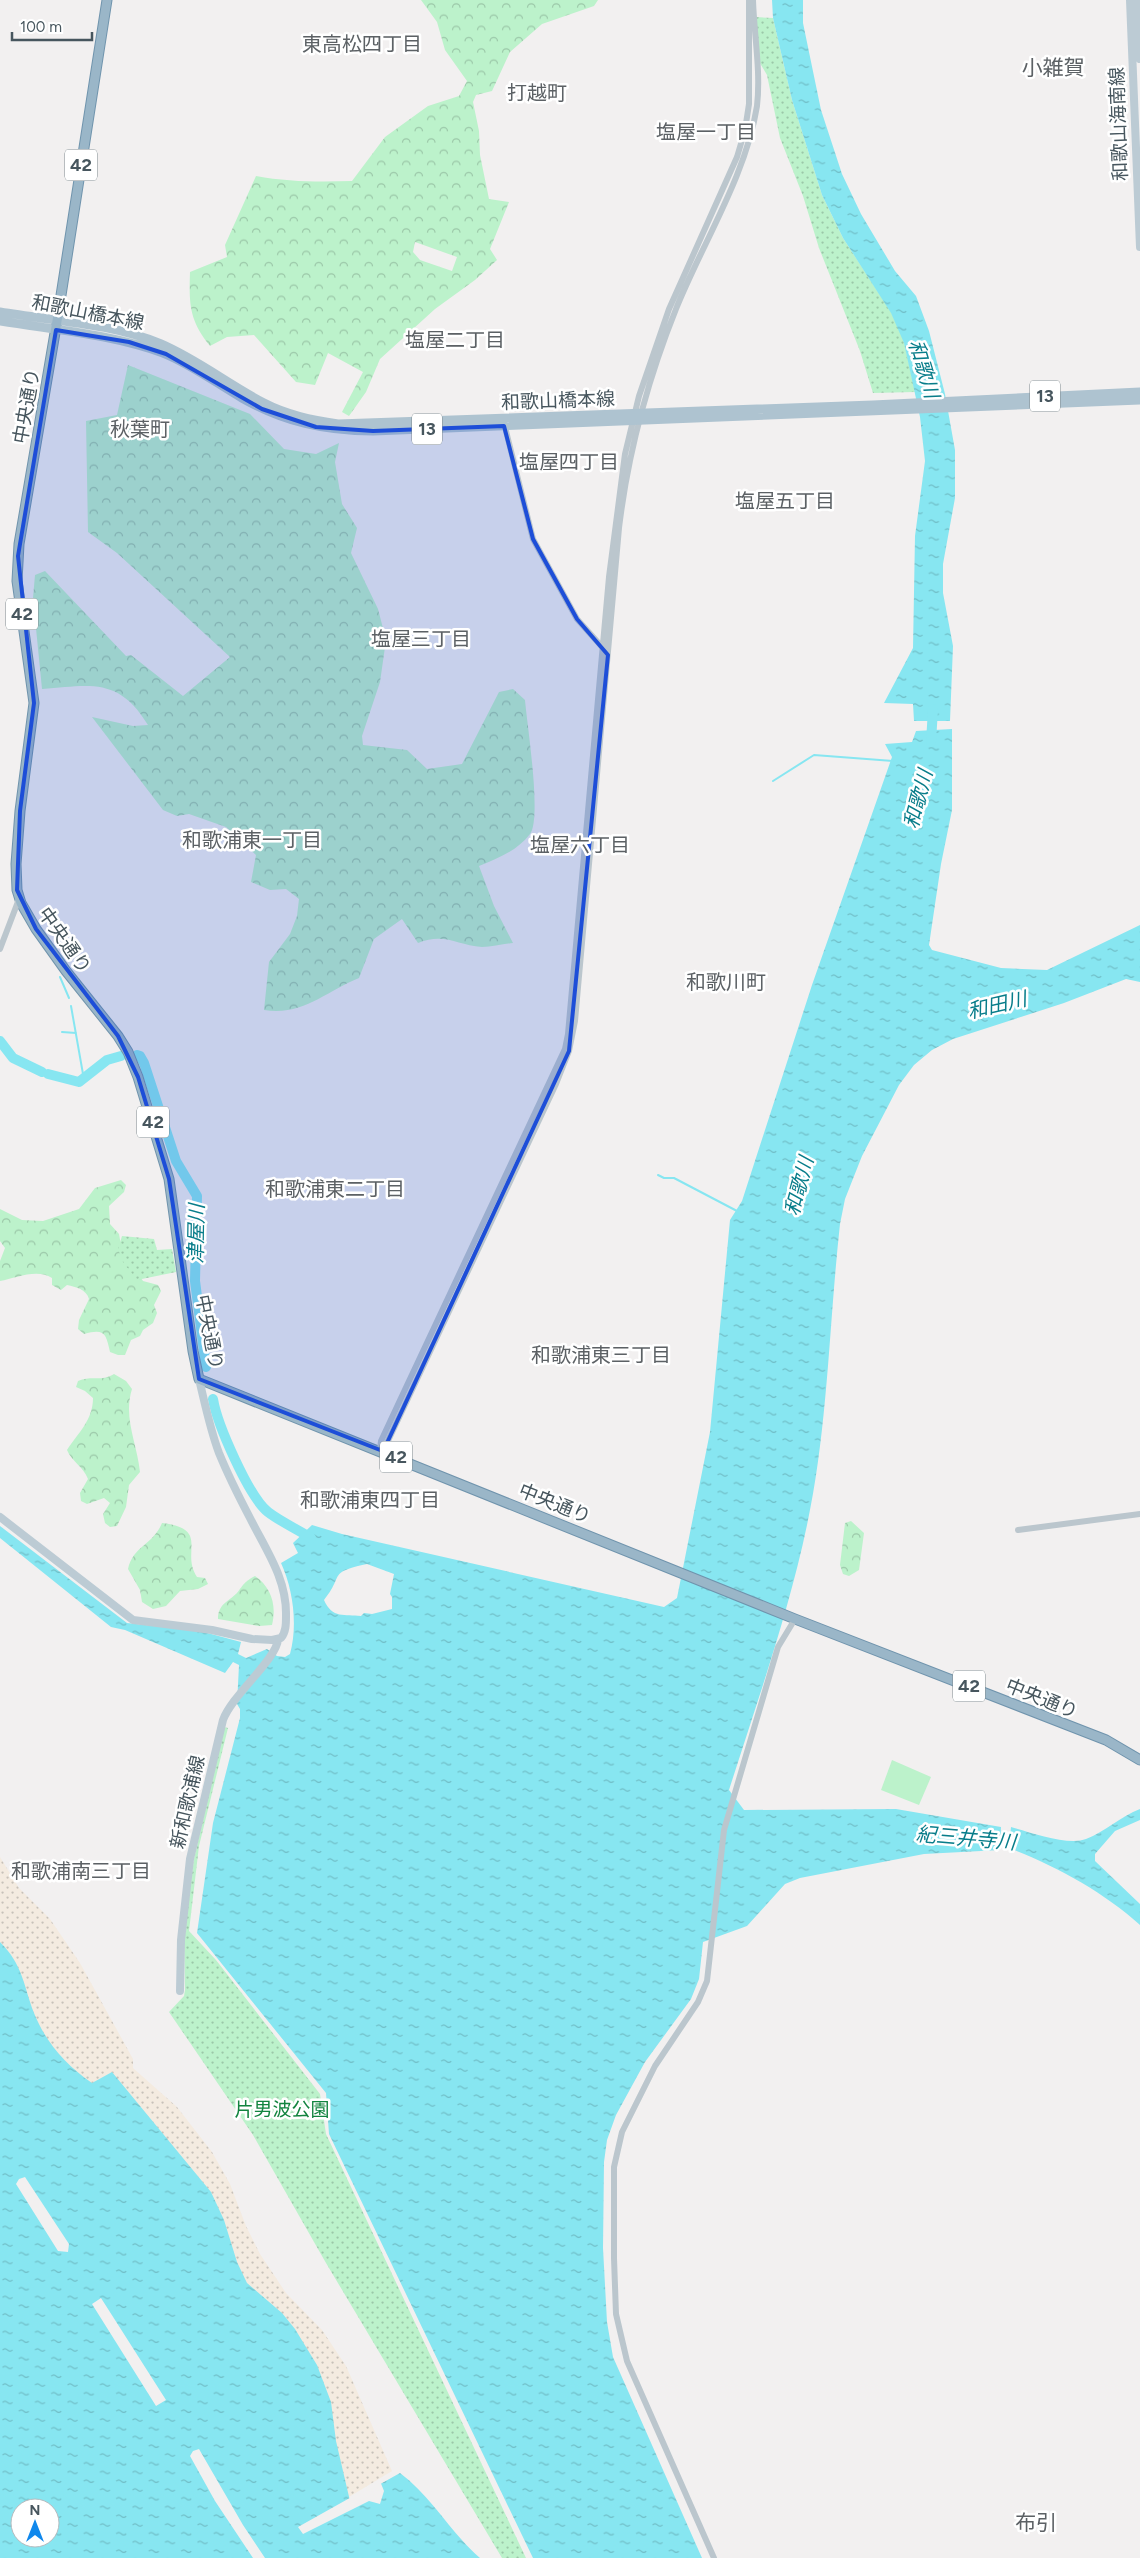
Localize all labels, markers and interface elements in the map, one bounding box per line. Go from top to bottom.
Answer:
scale bar [12,10,92,42]
text: 100 m [20,18,62,36]
district label: 東高松四丁目 [302,32,422,56]
district label: 小雑賀 [1022,55,1085,80]
street label: 和歌山海南線 [1105,67,1132,181]
district label: 打越町 [507,81,567,105]
district label: 塩屋一丁目 [656,120,756,144]
road number: 42 [65,150,97,180]
street label: 和歌山橋本線 [30,290,146,335]
district label: 塩屋二丁目 [405,328,505,352]
water label: 和歌川 [904,337,945,403]
street label: 中央通り [9,367,44,446]
road number: 13 [1030,381,1060,412]
street label: 和歌山橋本線 [501,387,615,414]
road number: 13 [412,414,442,444]
district label: 秋葉町 [110,417,170,441]
district label: 塩屋四丁目 [519,450,619,474]
district label: 塩屋五丁目 [735,489,835,513]
road number: 42 [6,598,38,630]
district label: 塩屋三丁目 [371,627,471,651]
water label: 和歌川 [899,765,938,831]
district label: 和歌浦東一丁目 [182,828,322,852]
district label: 塩屋六丁目 [530,833,630,857]
street label: 中央通り [33,903,96,978]
district label: 和歌川町 [686,970,766,994]
water label: 和田川 [965,986,1031,1023]
road number: 42 [137,1106,169,1138]
water label: 和歌川 [780,1152,819,1218]
district label: 和歌浦東二丁目 [265,1177,405,1201]
water label: 津屋川 [183,1202,209,1264]
street label: 中央通り [191,1293,228,1372]
district label: 和歌浦東三丁目 [531,1343,671,1367]
road number: 42 [380,1441,412,1472]
street label: 中央通り [515,1479,594,1528]
district label: 和歌浦東四丁目 [300,1488,440,1512]
road number: 42 [953,1670,985,1702]
street label: 中央通り [1002,1674,1081,1723]
street label: 新和歌浦線 [166,1753,209,1851]
water label: 紀三井寺川 [915,1822,1019,1854]
district label: 和歌浦南三丁目 [11,1859,151,1883]
park label: 片男波公園 [234,2098,330,2121]
north arrow [10,2498,60,2548]
text: N [30,2502,40,2519]
district label: 布引 [1015,2510,1057,2535]

